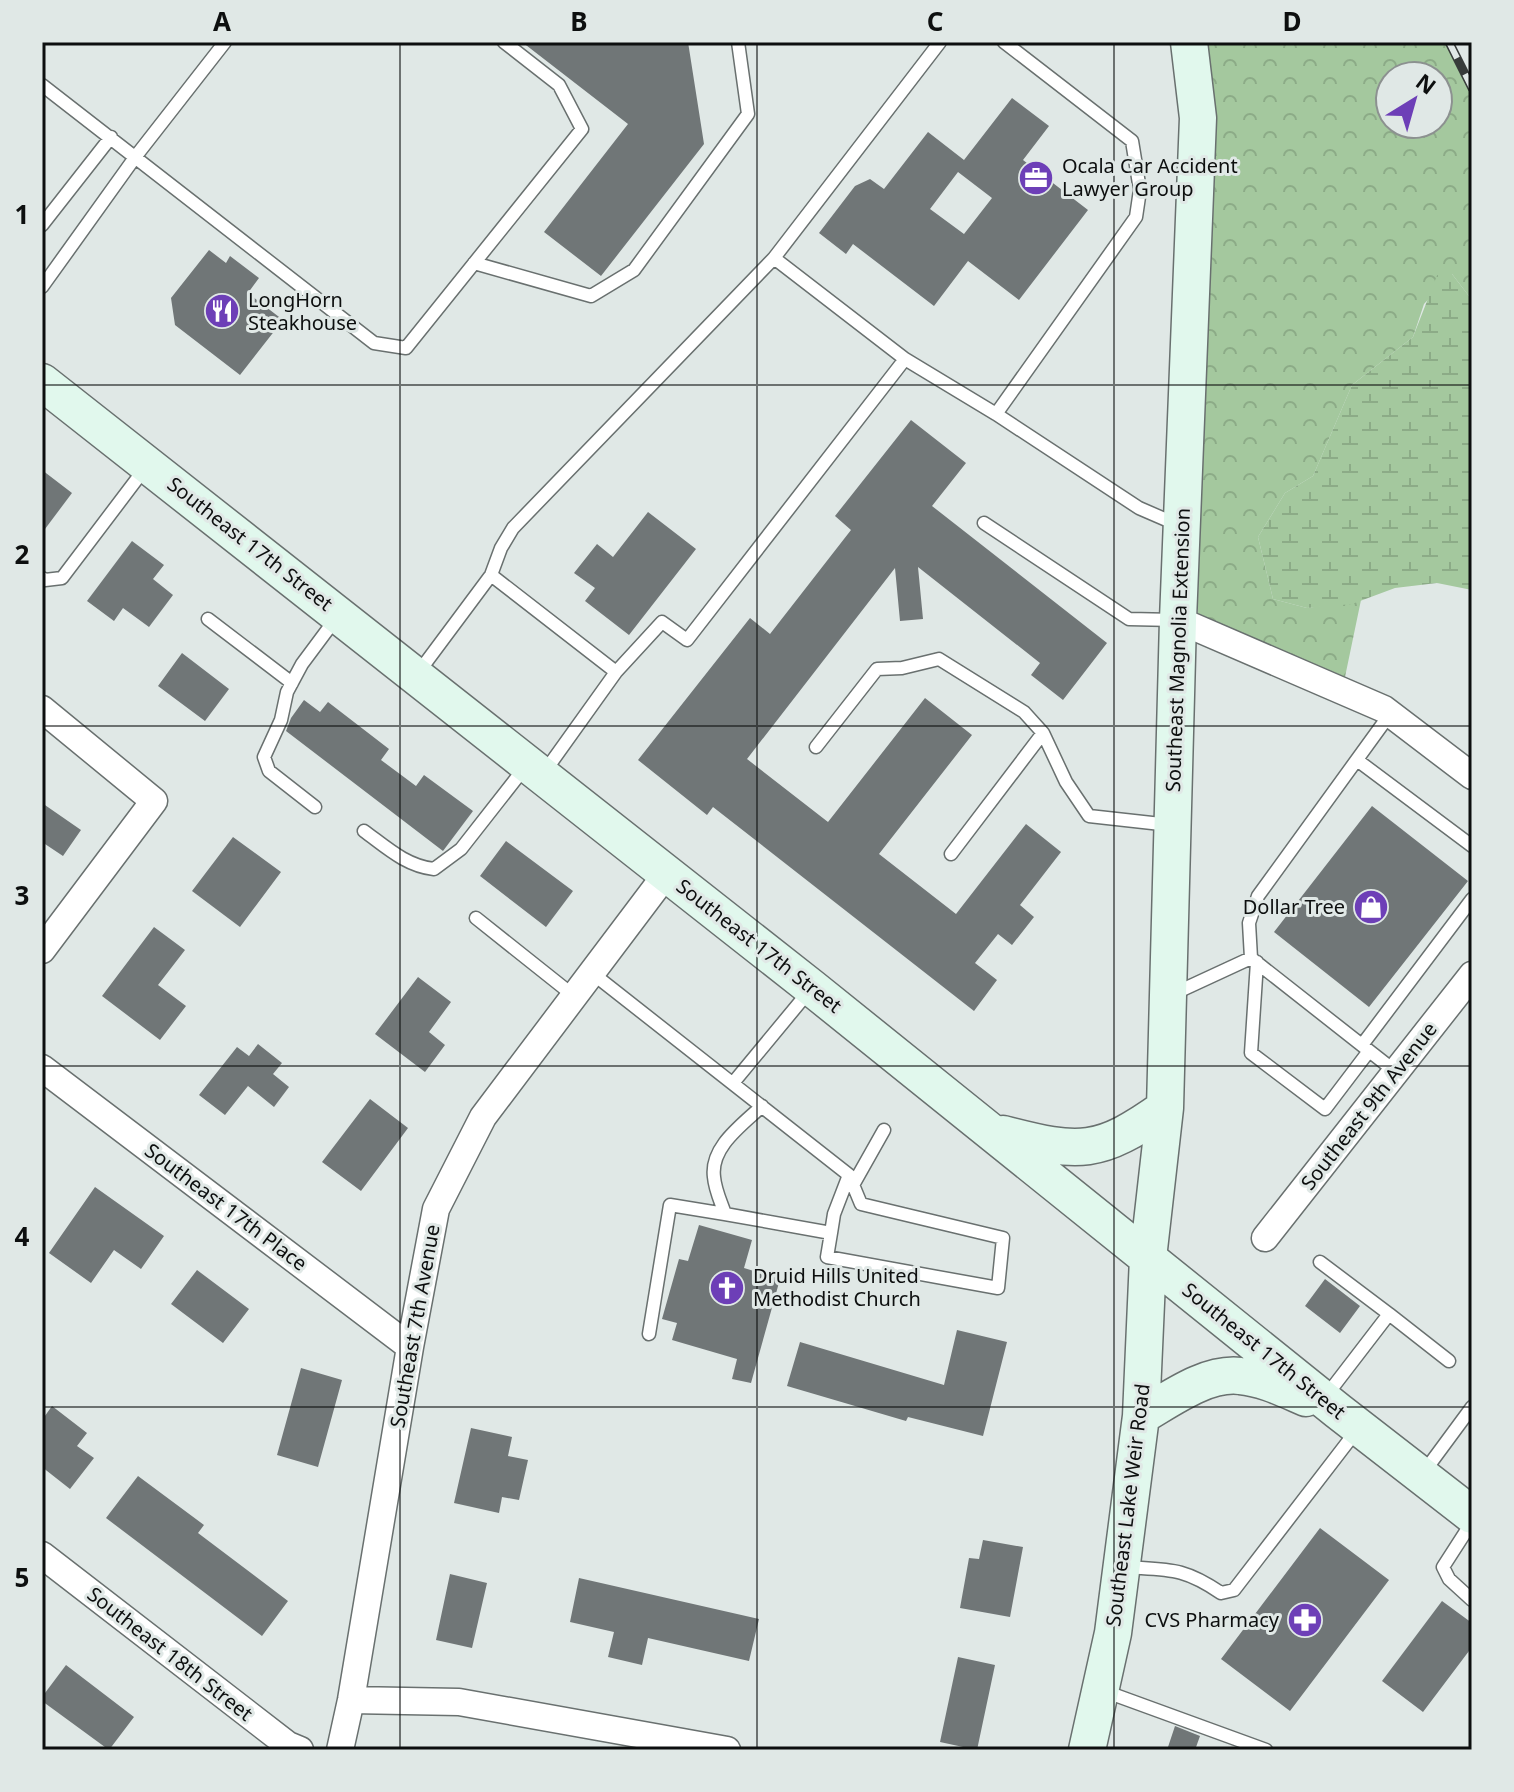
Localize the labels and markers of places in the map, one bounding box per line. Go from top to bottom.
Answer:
place label: Ocala Car Accident Lawyer Group [1062,152,1238,202]
office icon: Ocala Car Accident Lawyer Group [1017,159,1055,197]
place label: LongHorn Steakhouse [248,286,357,336]
restaurant icon: LongHorn Steakhouse [203,292,241,330]
shop icon: Dollar Tree [1352,888,1390,926]
place label: Dollar Tree [1243,893,1345,920]
place label: Druid Hills United Methodist Church [753,1262,921,1312]
church icon: Druid Hills United Methodist Church [708,1269,746,1307]
pharmacy icon: CVS Pharmacy [1286,1601,1324,1639]
place label: CVS Pharmacy [1145,1606,1280,1633]

